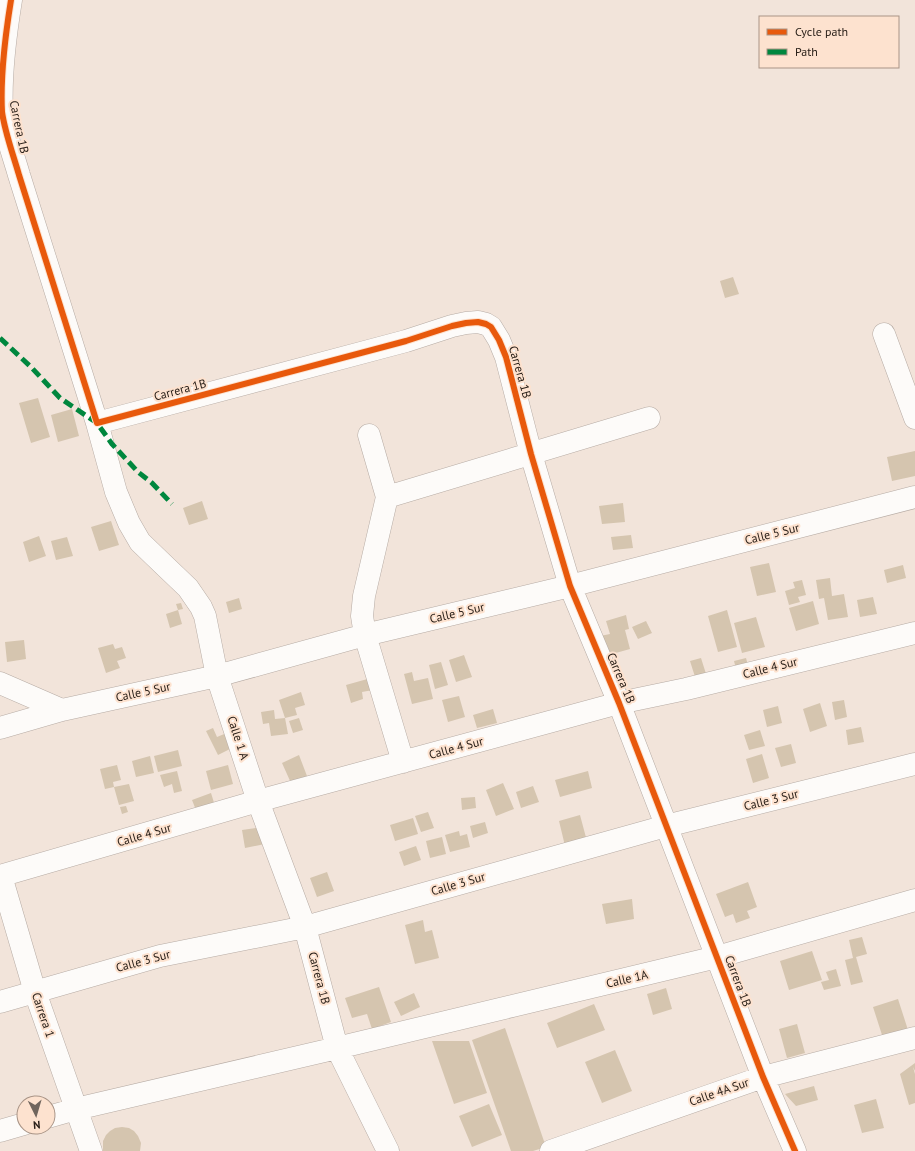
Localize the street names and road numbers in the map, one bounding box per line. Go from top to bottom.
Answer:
street label: Carrera 1B [7,99,32,155]
street label: Carrera 1B [506,344,535,400]
street label: Carrera 1B [152,375,208,404]
street label: Calle 5 Sur [743,520,801,548]
street label: Calle 5 Sur [428,599,486,626]
street label: Carrera 1B [604,650,639,705]
street label: Calle 4 Sur [741,654,799,682]
street label: Calle 5 Sur [114,678,172,705]
street label: Calle 1 A [224,714,253,762]
street label: Calle 4 Sur [427,733,485,762]
street label: Calle 3 Sur [742,786,800,814]
street label: Calle 4 Sur [115,820,173,849]
street label: Calle 3 Sur [429,869,487,898]
street label: Calle 3 Sur [114,946,172,975]
street label: Carrera 1B [305,950,334,1006]
street label: Carrera 1B [722,953,755,1009]
street label: Calle 1A [605,966,649,991]
street label: Carrera 1 [29,990,58,1039]
street label: Calle 4A Sur [687,1074,751,1109]

